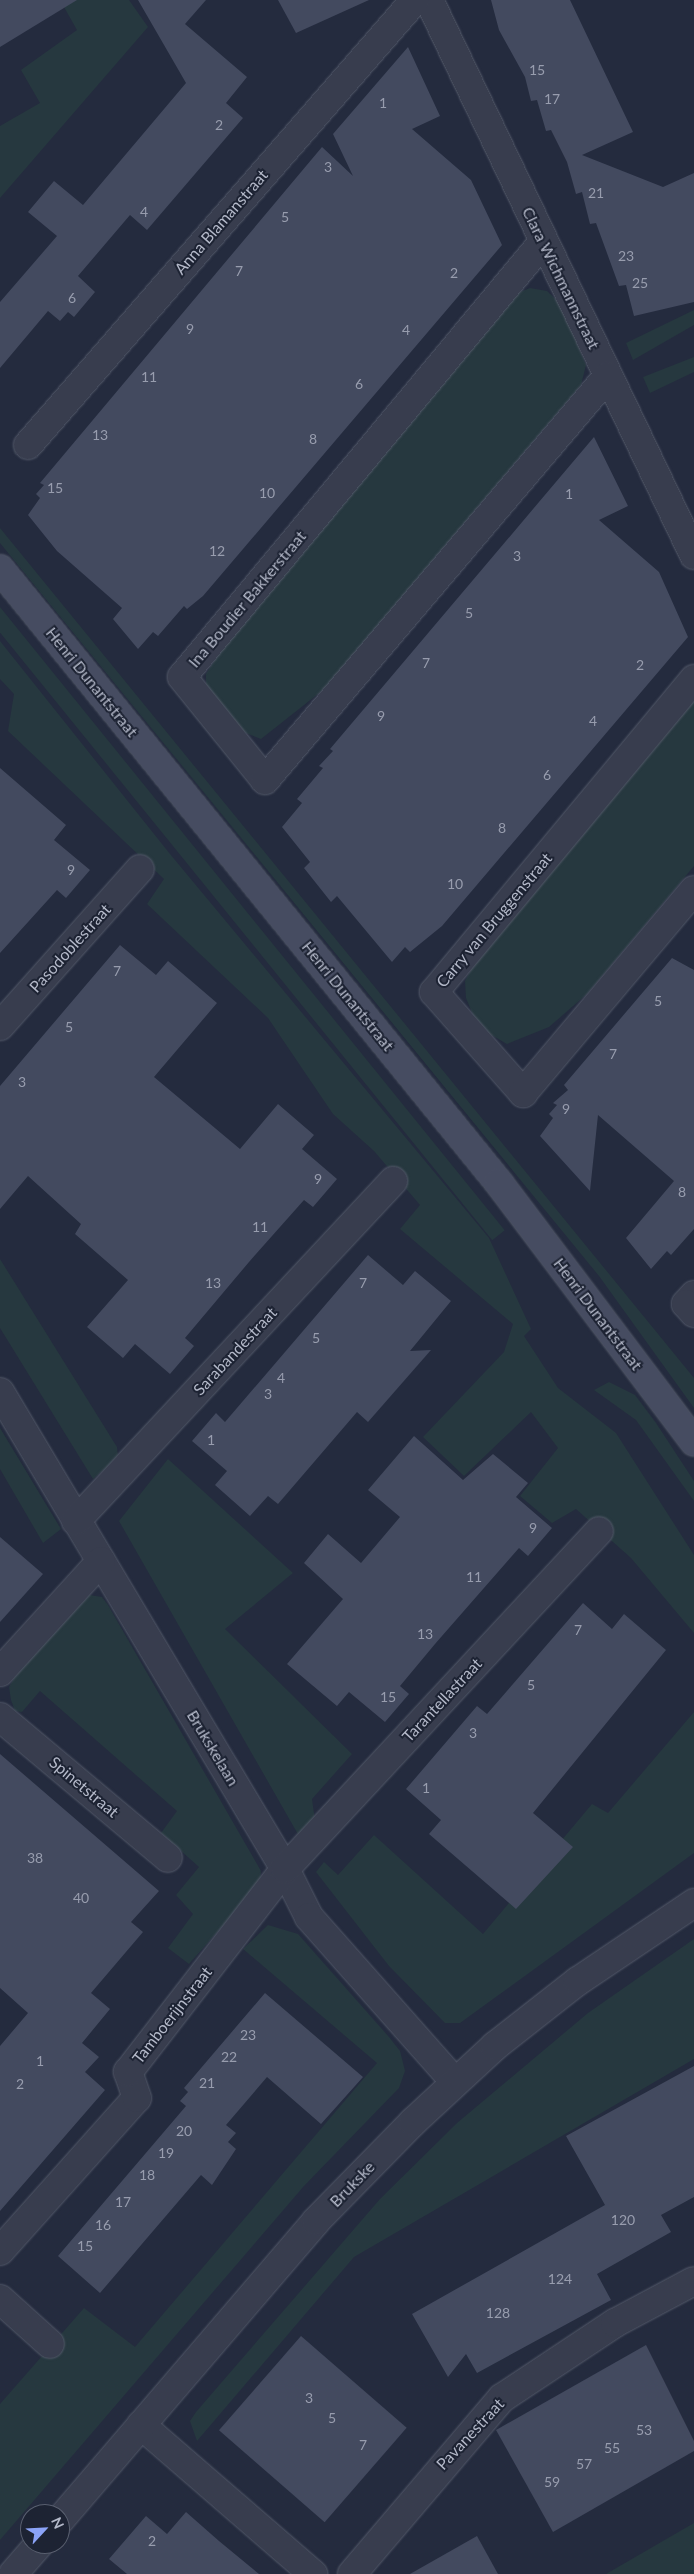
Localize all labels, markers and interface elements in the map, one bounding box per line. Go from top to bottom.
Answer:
house number: 15 [529,62,545,78]
house number: 17 [544,91,560,107]
house number: 1 [379,95,387,111]
house number: 2 [215,117,223,133]
house number: 3 [324,159,332,175]
street label: Anna Blamanstraat [170,166,272,278]
house number: 21 [588,185,604,201]
house number: 4 [140,204,148,220]
street label: Clara Wichmannstraat [518,204,604,352]
house number: 5 [281,209,289,225]
house number: 23 [618,248,634,264]
house number: 7 [235,263,243,279]
house number: 2 [450,265,458,281]
house number: 25 [632,275,648,291]
house number: 6 [68,290,76,306]
house number: 9 [186,321,194,337]
house number: 4 [402,322,410,338]
house number: 11 [141,369,157,385]
house number: 6 [355,376,363,392]
house number: 13 [92,427,108,443]
house number: 8 [309,431,317,447]
house number: 15 [47,480,63,496]
house number: 10 [259,485,275,501]
house number: 1 [565,486,573,502]
street label: Ina Boudier Bakkerstraat [184,527,310,671]
house number: 12 [209,543,225,559]
house number: 3 [513,548,521,564]
house number: 5 [465,605,473,621]
street label: Henri Dunantstraat [42,623,142,741]
house number: 7 [422,655,430,671]
house number: 2 [636,657,644,673]
house number: 9 [377,708,385,724]
house number: 4 [589,713,597,729]
house number: 6 [543,767,551,783]
house number: 8 [498,820,506,836]
street label: Carry van Bruggenstraat [432,849,556,991]
house number: 9 [67,862,75,878]
house number: 10 [447,876,463,892]
street label: Pasodoblestraat [25,900,115,996]
street label: Henri Dunantstraat [298,937,398,1055]
house number: 7 [113,963,121,979]
house number: 5 [654,993,662,1009]
house number: 5 [65,1019,73,1035]
house number: 7 [609,1046,617,1062]
house number: 3 [18,1074,26,1090]
house number: 9 [562,1101,570,1117]
house number: 9 [314,1171,322,1187]
house number: 8 [678,1184,686,1200]
house number: 11 [252,1219,268,1235]
street label: Henri Dunantstraat [550,1254,646,1374]
house number: 13 [205,1275,221,1291]
house number: 7 [359,1275,367,1291]
street label: Sarabandestraat [189,1303,281,1399]
house number: 5 [312,1330,320,1346]
house number: 4 [277,1370,285,1386]
house number: 3 [264,1386,272,1402]
house number: 1 [207,1432,215,1448]
house number: 9 [529,1520,537,1536]
house number: 11 [466,1569,482,1585]
house number: 7 [574,1622,582,1638]
house number: 13 [417,1626,433,1642]
street label: Tarantellastraat [398,1654,486,1746]
house number: 5 [527,1677,535,1693]
house number: 15 [380,1689,396,1705]
street label: Brukskelaan [183,1707,243,1789]
house number: 3 [469,1725,477,1741]
street label: Spinetstraat [46,1753,122,1821]
house number: 1 [422,1780,430,1796]
house number: 38 [27,1850,43,1866]
house number: 40 [73,1890,89,1906]
street label: Tamboerijnstraat [128,1963,216,2067]
house number: 23 [240,2027,256,2043]
house number: 22 [221,2049,237,2065]
house number: 1 [36,2053,44,2069]
house number: 21 [199,2075,215,2091]
house number: 2 [16,2076,24,2092]
house number: 20 [176,2123,192,2139]
house number: 19 [158,2145,174,2161]
street label: Brukske [326,2157,378,2211]
house number: 18 [139,2167,155,2183]
house number: 17 [115,2194,131,2210]
house number: 120 [611,2212,635,2228]
house number: 16 [95,2217,111,2233]
house number: 15 [77,2238,93,2254]
house number: 124 [548,2271,572,2287]
house number: 128 [486,2305,510,2321]
house number: 3 [305,2390,313,2406]
street label: Pavanestraat [432,2394,508,2474]
house number: 5 [328,2410,336,2426]
house number: 53 [636,2422,652,2438]
house number: 7 [359,2437,367,2453]
house number: 55 [604,2440,620,2456]
house number: 57 [576,2456,592,2472]
house number: 59 [544,2474,560,2490]
north arrow [20,2504,70,2554]
text: N [48,2514,68,2531]
house number: 2 [148,2533,156,2549]

